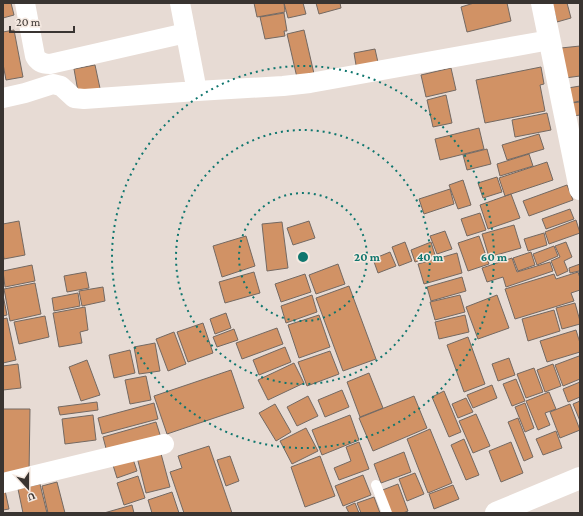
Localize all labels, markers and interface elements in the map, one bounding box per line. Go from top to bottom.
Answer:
scale bar [10,8,74,34]
text: 20 m [16,15,41,29]
centre of rings [296,250,310,264]
text: 20 m [354,250,381,264]
text: 40 m [417,250,444,264]
text: 60 m [481,250,508,264]
north arrow [8,468,48,508]
text: U [25,490,37,504]

